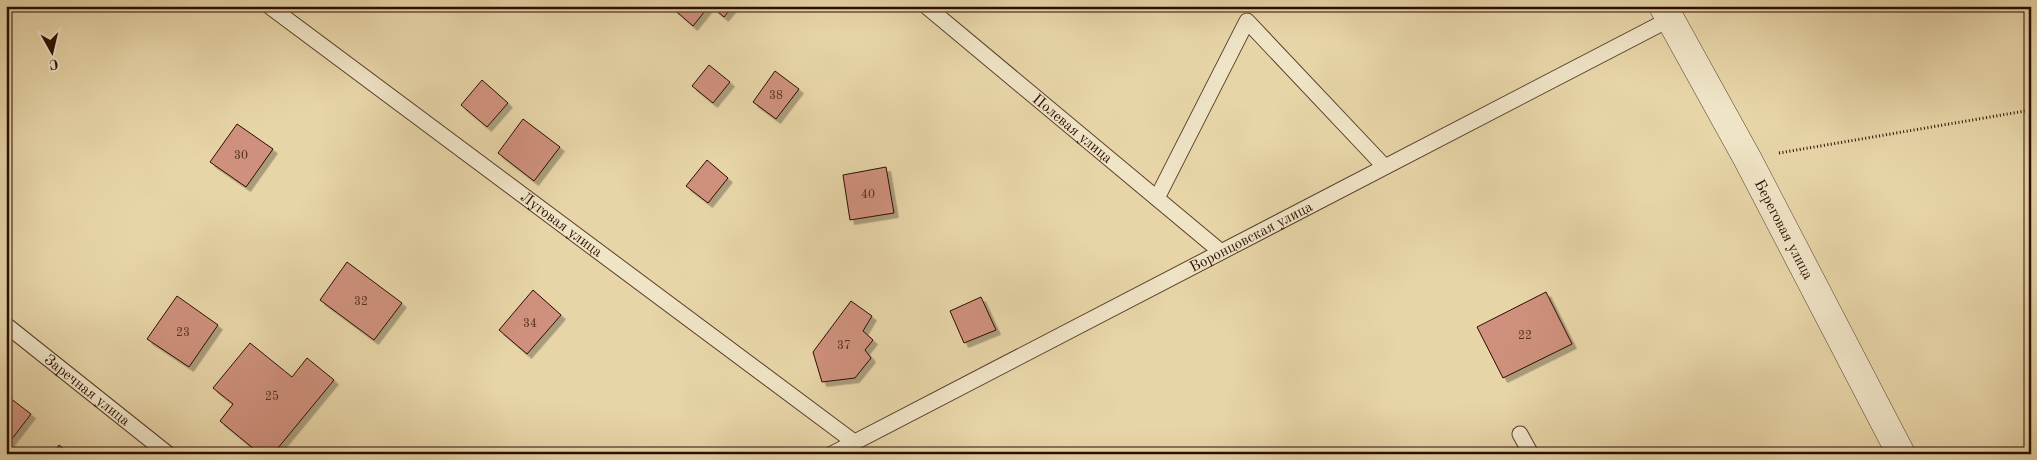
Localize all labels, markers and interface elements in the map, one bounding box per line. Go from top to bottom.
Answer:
north arrow [28,28,78,78]
text: С [48,56,59,71]
house number: 38 [769,90,783,102]
street label: Полевая улица [1029,92,1115,167]
house number: 30 [234,150,248,162]
street label: Береговая улица [1751,177,1815,283]
house number: 40 [861,189,875,201]
street label: Луговая улица [517,190,605,261]
street label: Воронцовская улица [1188,200,1316,276]
house number: 32 [354,296,368,308]
house number: 34 [523,318,537,330]
house number: 23 [176,327,190,339]
house number: 22 [1518,330,1532,342]
house number: 37 [837,340,851,352]
street label: Заречная улица [41,352,133,430]
house number: 25 [265,390,279,403]

